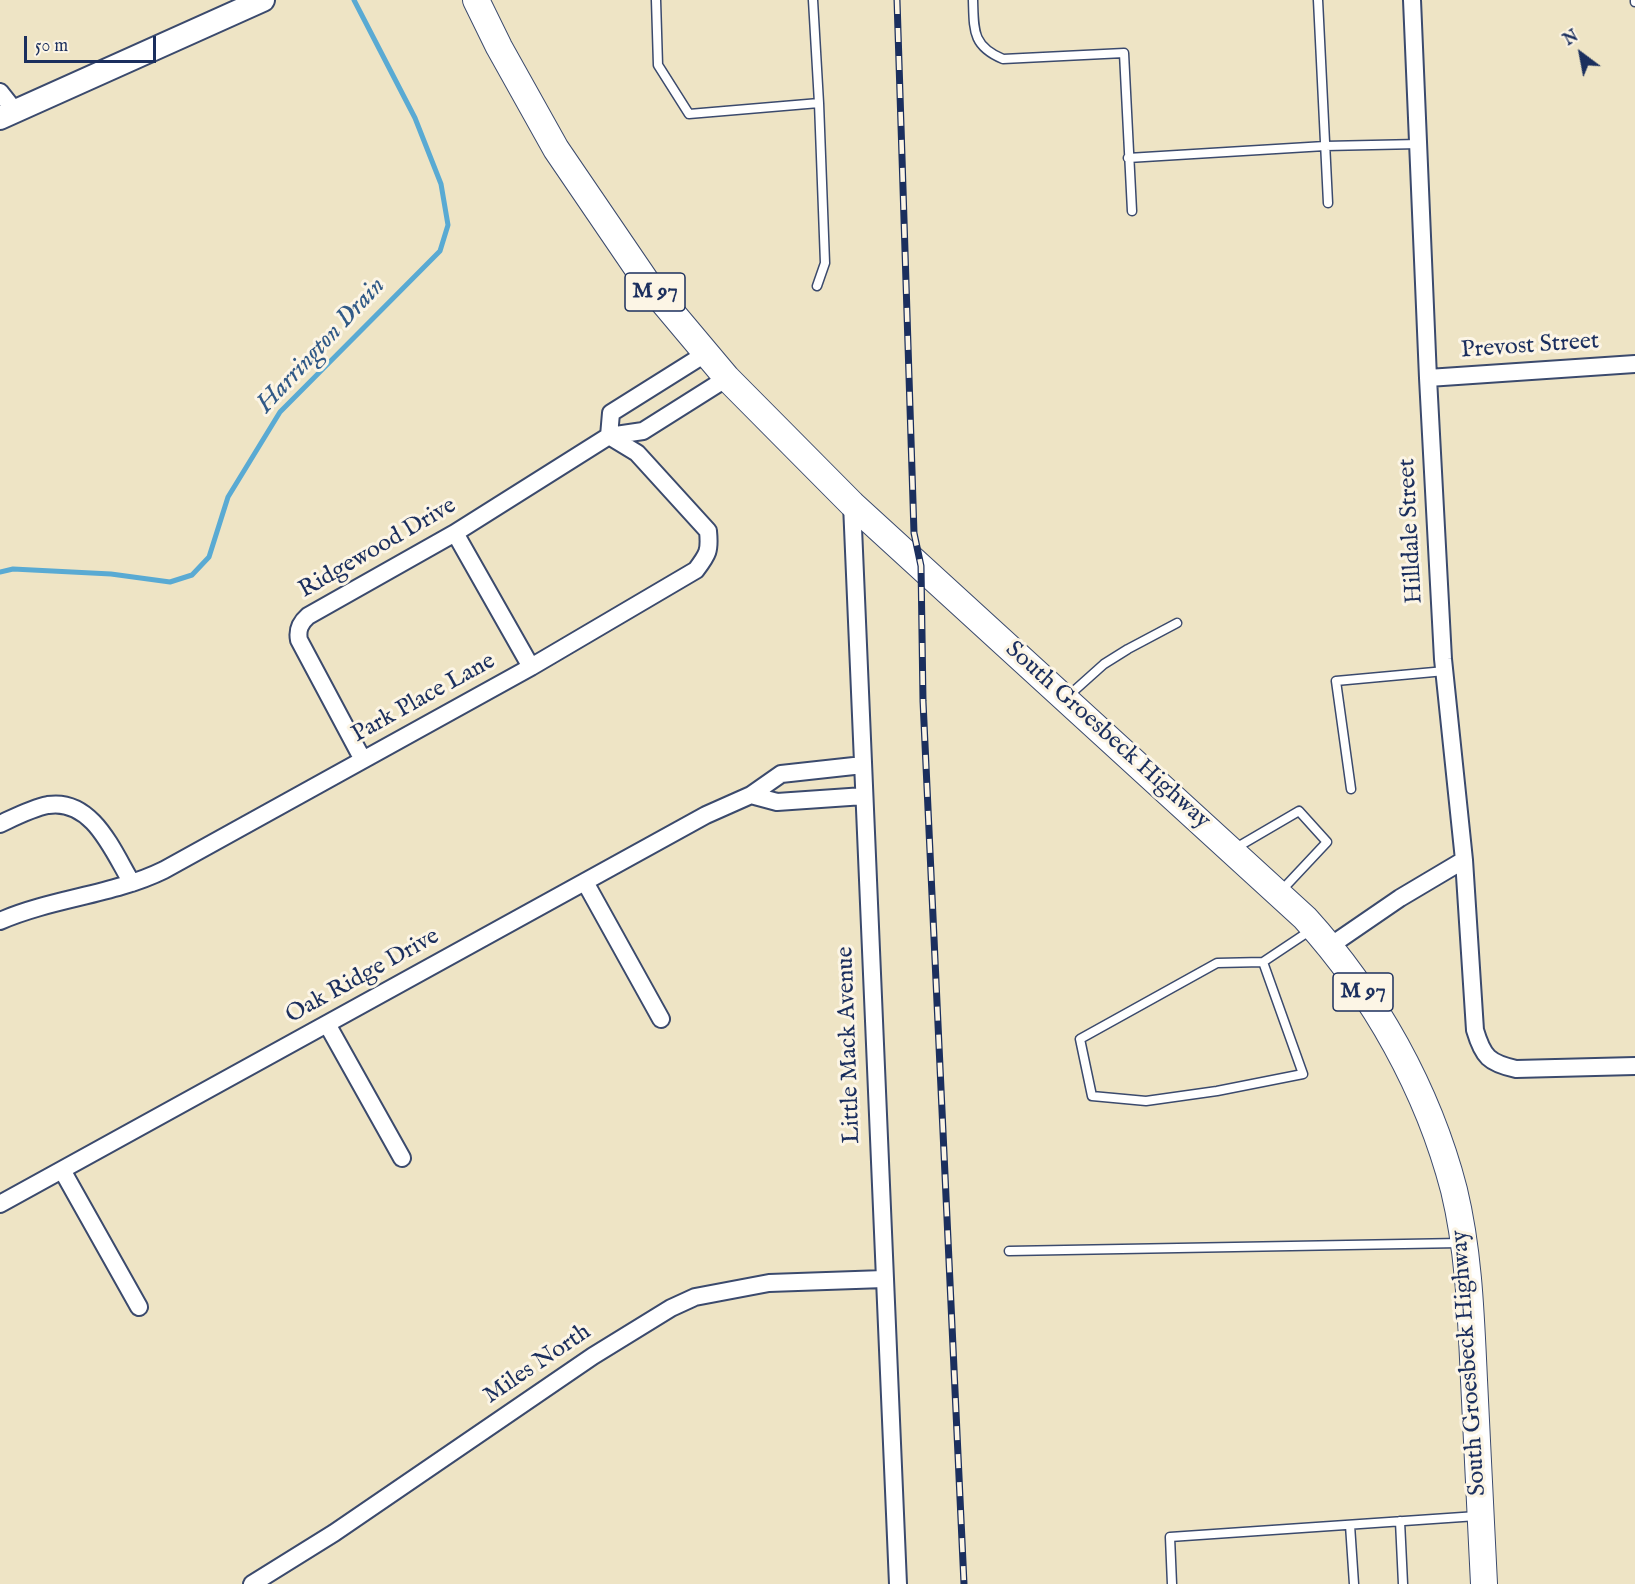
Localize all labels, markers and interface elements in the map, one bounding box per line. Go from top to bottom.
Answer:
scale bar [27,24,159,62]
north arrow [1551,24,1611,84]
text: N [1560,27,1583,51]
text: 50 m [35,35,68,58]
water label: Harrington Drain [251,271,393,421]
road number: M 97 [625,273,685,311]
street label: Prevost Street [1460,328,1600,366]
street label: Hilldale Street [1394,458,1430,604]
street label: Ridgewood Drive [294,492,462,606]
street label: South Groesbeck Highway [998,636,1216,836]
street label: Park Place Lane [347,648,501,750]
street label: Oak Ridge Drive [281,923,445,1031]
street label: Little Mack Avenue [832,946,868,1144]
road number: M 97 [1333,973,1393,1011]
street label: South Groesbeck Highway [1446,1229,1494,1497]
street label: Miles North [479,1319,597,1411]

